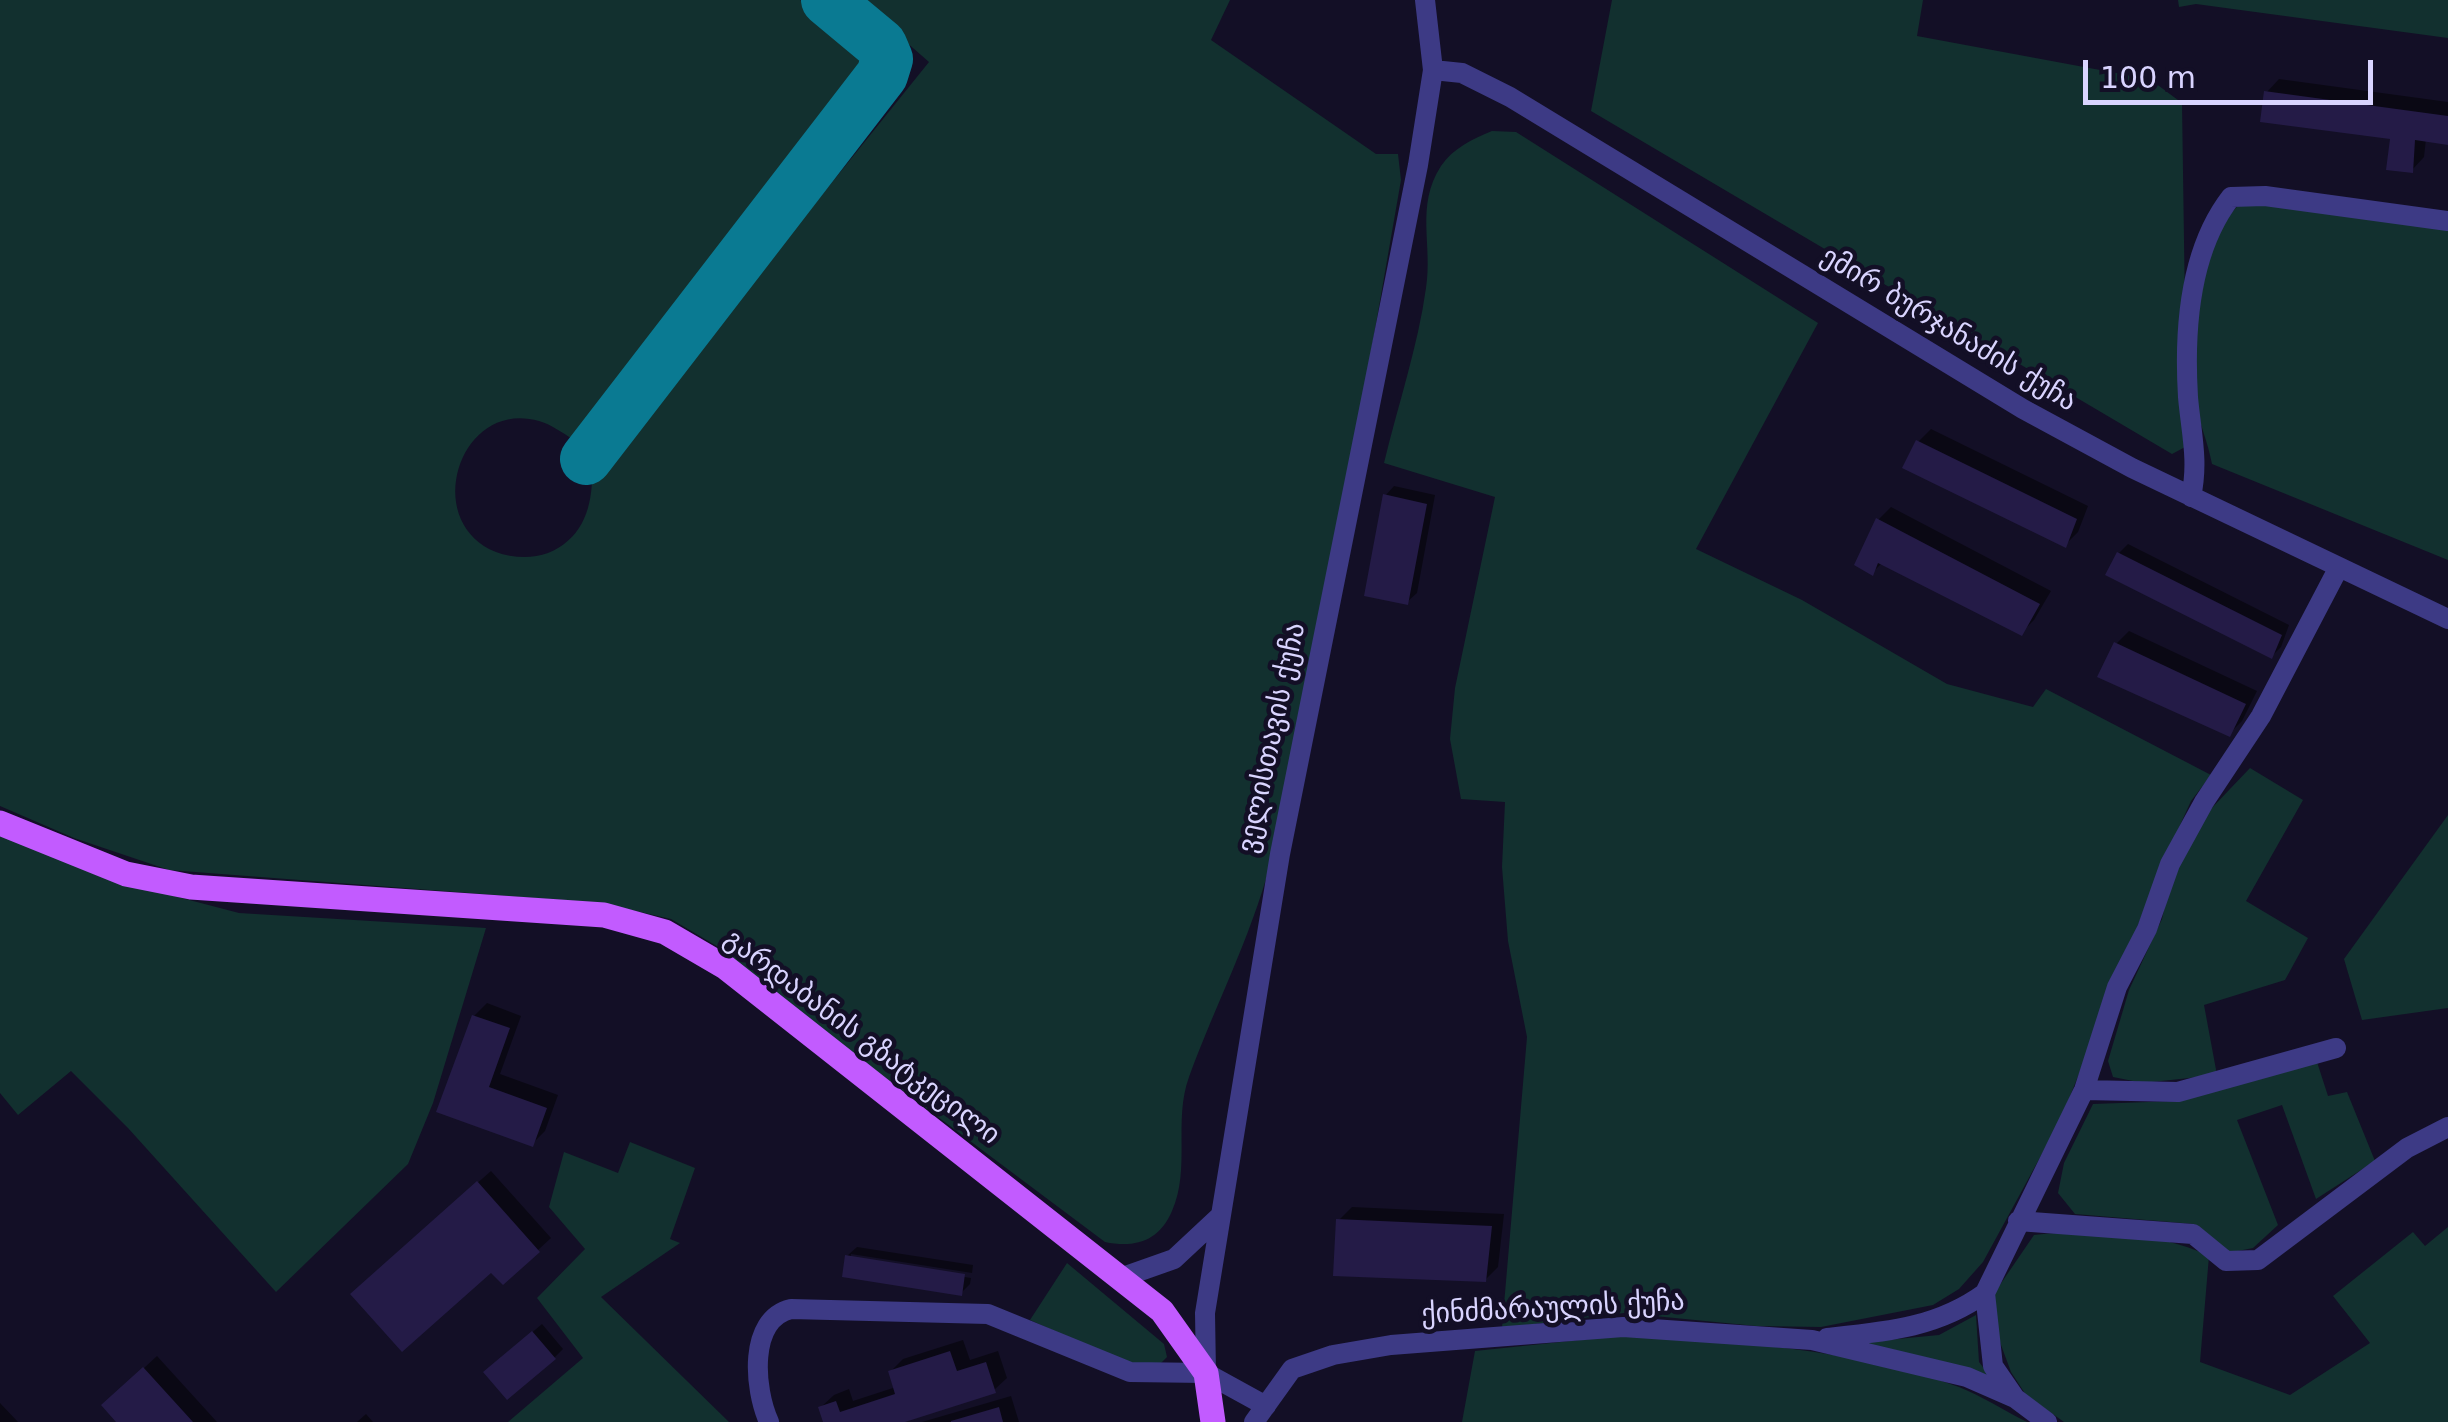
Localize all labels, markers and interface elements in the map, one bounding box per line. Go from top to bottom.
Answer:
scale bar [2088,40,2378,102]
text: 100 m [2100,60,2196,95]
street label: ემირ ბურჯანაძის ქუჩა [1814,240,2082,420]
street label: ველისთავის ქუჩა [1232,620,1314,856]
street label: გარდაბანის გზატკეცილი [716,923,1006,1153]
street label: ქინძმარაულის ქუჩა [1420,1285,1686,1333]

